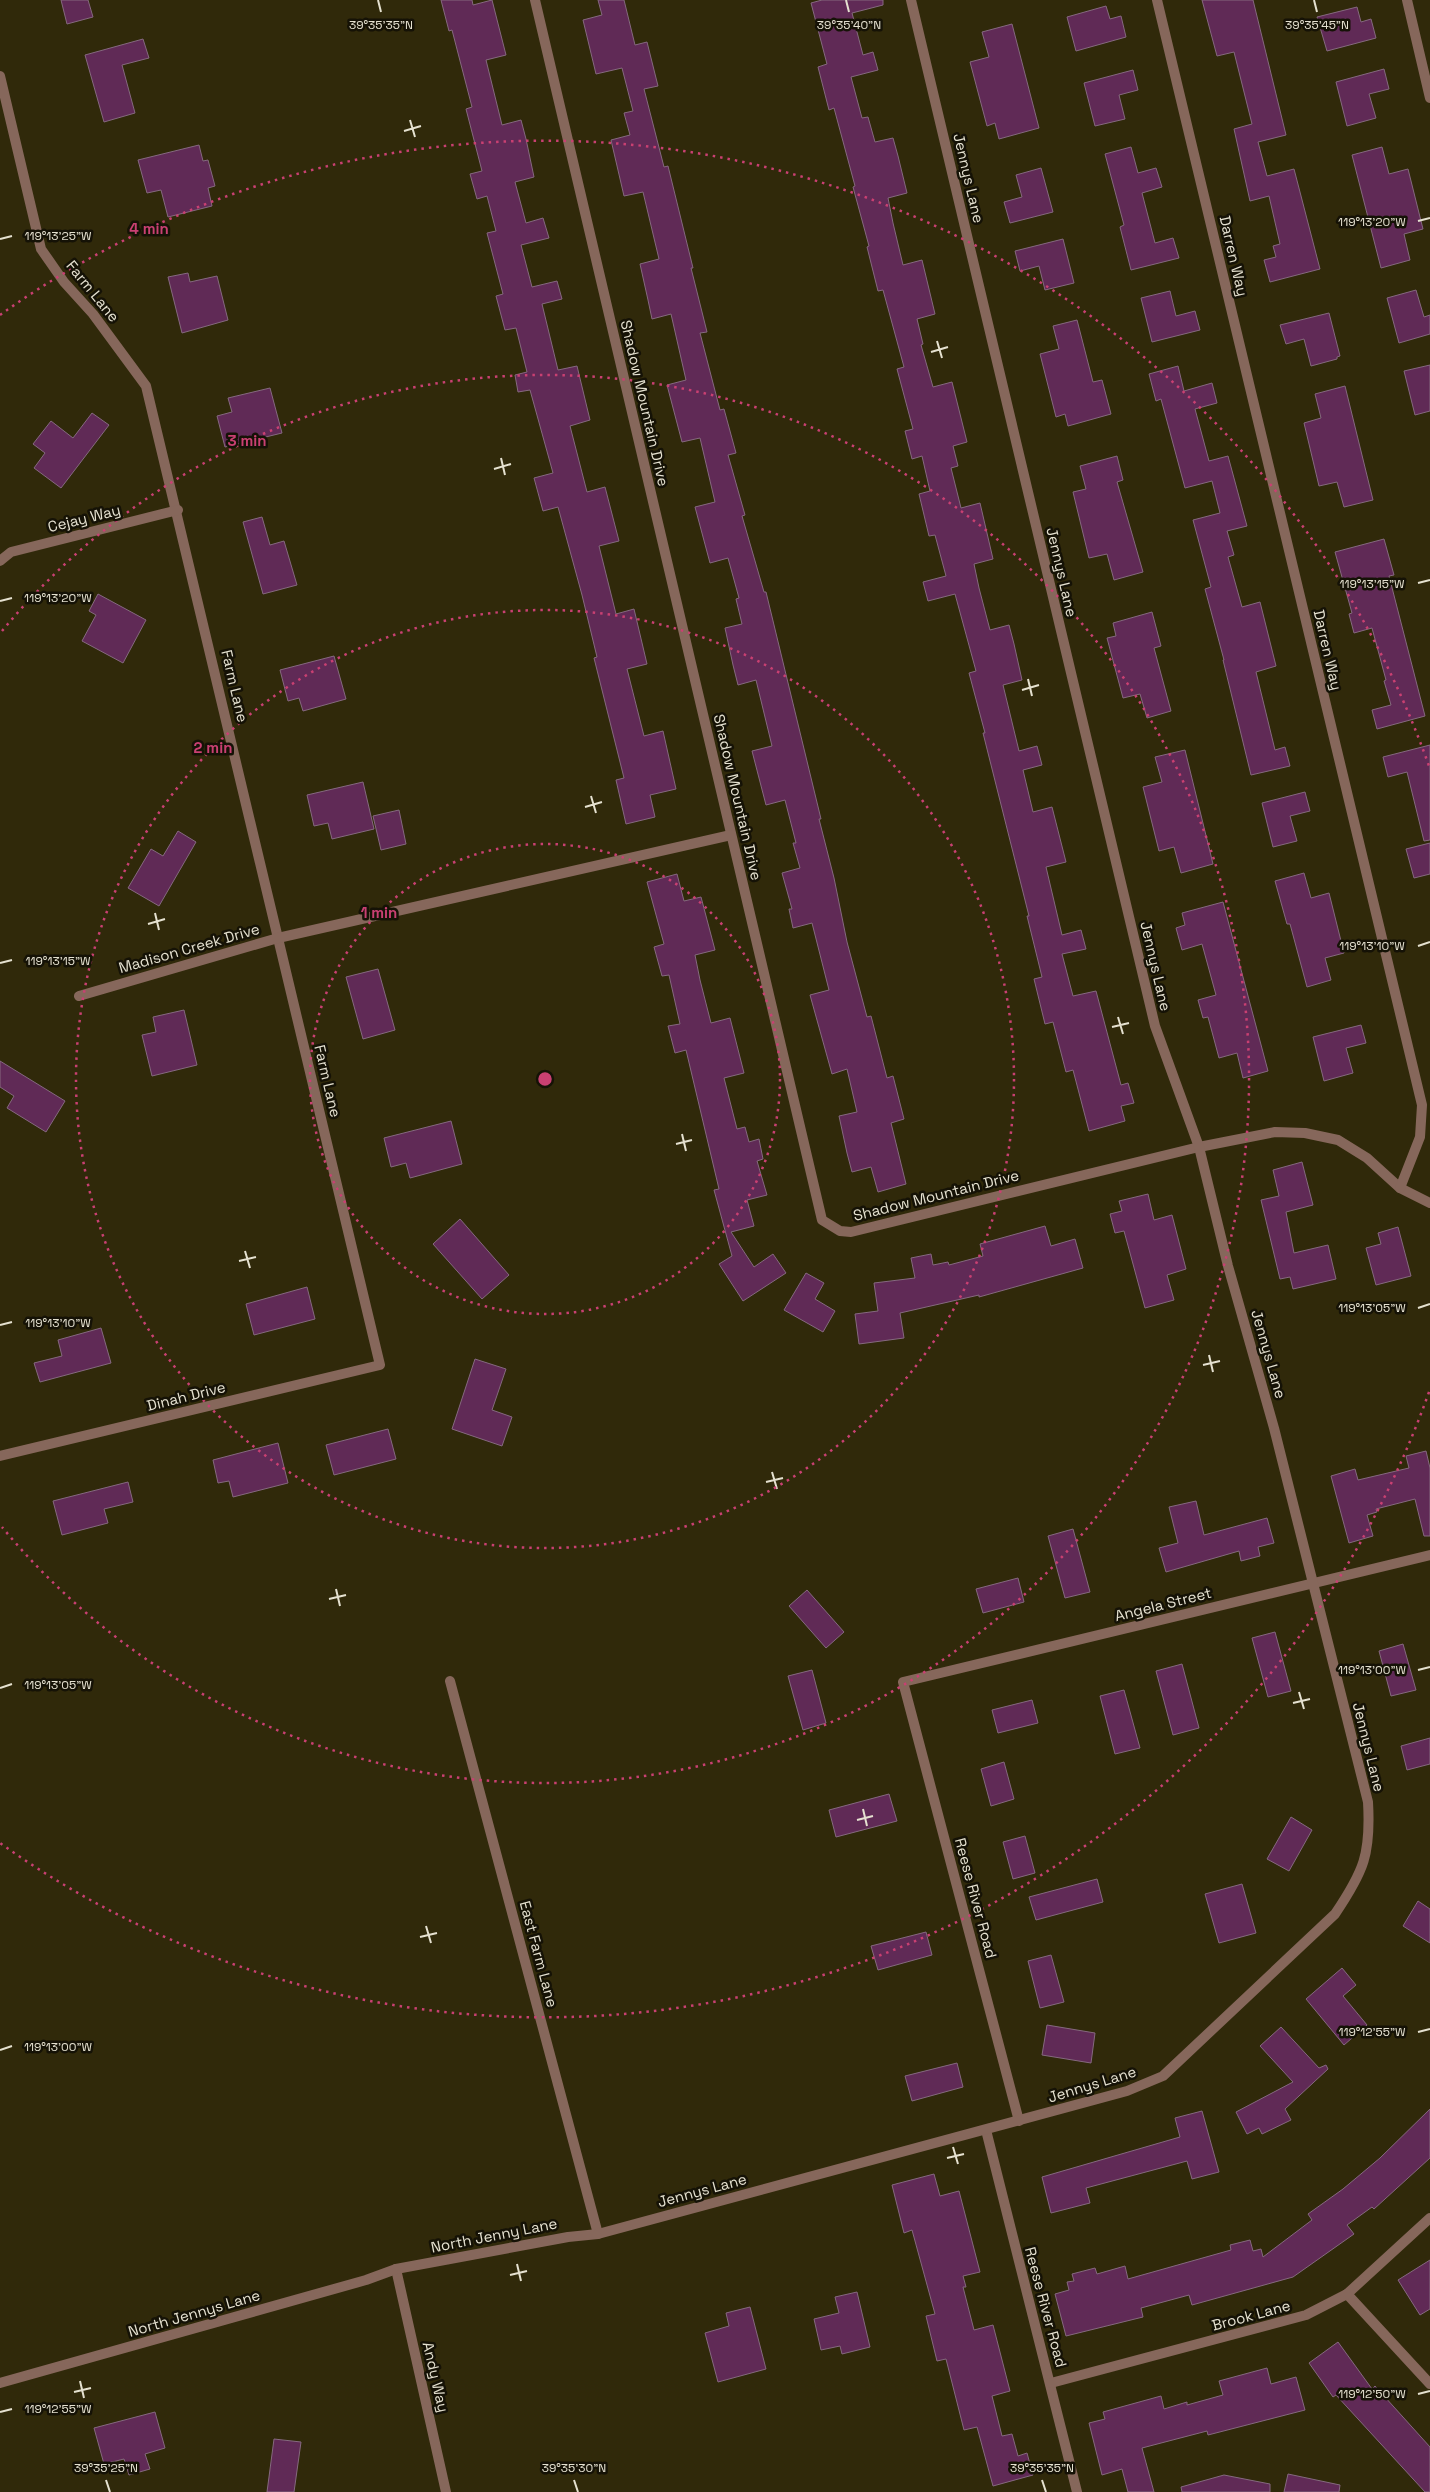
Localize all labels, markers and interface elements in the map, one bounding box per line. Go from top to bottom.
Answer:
text: 39°35'35"N [349,17,413,33]
text: 39°35'40"N [817,17,881,33]
text: 39°35'45"N [1285,17,1349,33]
street label: Jennys Lane [949,131,989,225]
street label: Darren Way [1216,214,1252,298]
text: 119°13'20"W [1338,214,1406,230]
text: 4 min [129,219,169,238]
text: 119°13'25"W [24,228,92,244]
street label: Farm Lane [62,256,124,326]
street label: Shadow Mountain Drive [617,318,673,488]
text: 3 min [228,431,266,450]
street label: Cejay Way [46,500,122,536]
street label: Jennys Lane [1042,525,1082,619]
text: 119°13'15"W [1339,576,1405,592]
text: 119°13'20"W [24,590,92,606]
street label: Darren Way [1310,608,1346,692]
street label: Farm Lane [217,648,253,724]
street label: Shadow Mountain Drive [710,712,766,882]
text: 2 min [194,738,232,757]
text: 1 min [361,903,397,922]
street label: Madison Creek Drive [116,919,262,977]
street label: Jennys Lane [1136,919,1176,1013]
text: 119°13'10"W [1339,938,1405,954]
text: 119°13'15"W [25,953,91,969]
street label: Farm Lane [310,1043,346,1119]
centre of rings [536,1070,554,1088]
street label: Shadow Mountain Drive [851,1165,1021,1225]
text: 119°13'05"W [1338,1300,1406,1316]
street label: Jennys Lane [1247,1307,1291,1401]
text: 119°13'10"W [25,1315,91,1331]
street label: Dinah Drive [145,1377,227,1415]
street label: Angela Street [1113,1583,1213,1625]
text: 119°13'00"W [1338,1662,1407,1678]
text: 119°13'05"W [24,1677,92,1693]
street label: Jennys Lane [1349,1700,1389,1794]
street label: Reese River Road [951,1836,1001,1960]
street label: East Farm Lane [516,1899,562,2009]
text: 119°12'55"W [1338,2024,1406,2040]
text: 119°13'00"W [24,2039,93,2055]
street label: Jennys Lane [1045,2062,1139,2106]
street label: Jennys Lane [655,2169,749,2211]
street label: North Jenny Lane [429,2213,559,2257]
street label: Reese River Road [1021,2245,1071,2369]
street label: North Jennys Lane [126,2285,262,2341]
street label: Brook Lane [1210,2295,1293,2335]
street label: Andy Way [419,2340,453,2414]
text: 119°12'50"W [1338,2386,1406,2402]
text: 119°12'55"W [24,2401,92,2417]
text: 39°35'25"N [74,2460,138,2476]
text: 39°35'30"N [542,2460,606,2476]
text: 39°35'35"N [1010,2460,1074,2476]

